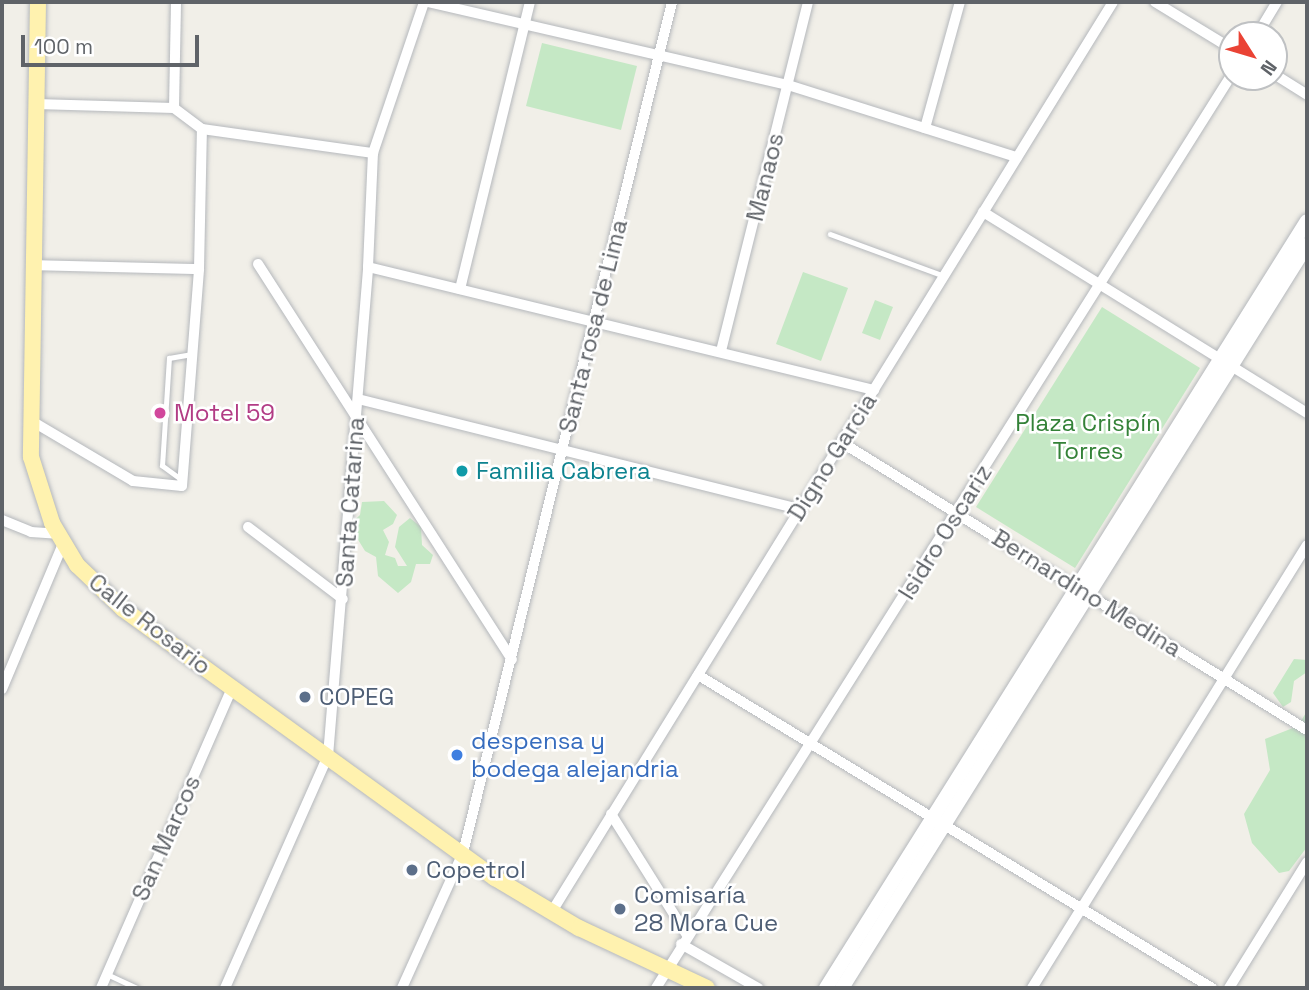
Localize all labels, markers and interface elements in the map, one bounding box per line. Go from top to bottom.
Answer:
scale bar [24,21,203,65]
north arrow [1218,21,1288,91]
text: 100 m [34,33,93,60]
text: N [1255,55,1282,80]
street label: Manaos [740,130,790,224]
street label: Santa rosa de Lima [553,216,633,436]
street label: Digno Garcia [781,388,883,526]
place label: Motel 59 [174,399,275,427]
marker: Motel 59 [152,405,168,421]
park label: Plaza Crispín Torres [1015,409,1161,465]
street label: Santa Catarina [330,416,370,588]
place label: Familia Cabrera [476,457,651,485]
street label: Isidro Oscariz [892,459,998,605]
marker: Familia Cabrera [454,463,470,479]
street label: Bernardino Medina [987,523,1187,663]
street label: Calle Rosario [83,567,217,681]
place label: COPEG [319,683,394,711]
marker: COPEG [297,689,313,705]
place label: despensa y bodega alejandria [471,727,679,783]
marker: despensa y bodega alejandria [449,747,465,763]
street label: San Marcos [126,771,206,905]
place label: Copetrol [426,856,526,884]
marker: Copetrol [404,862,420,878]
place label: Comisaría 28 Mora Cue [634,881,778,937]
marker: Comisaría 28 Mora Cue [612,901,628,917]

